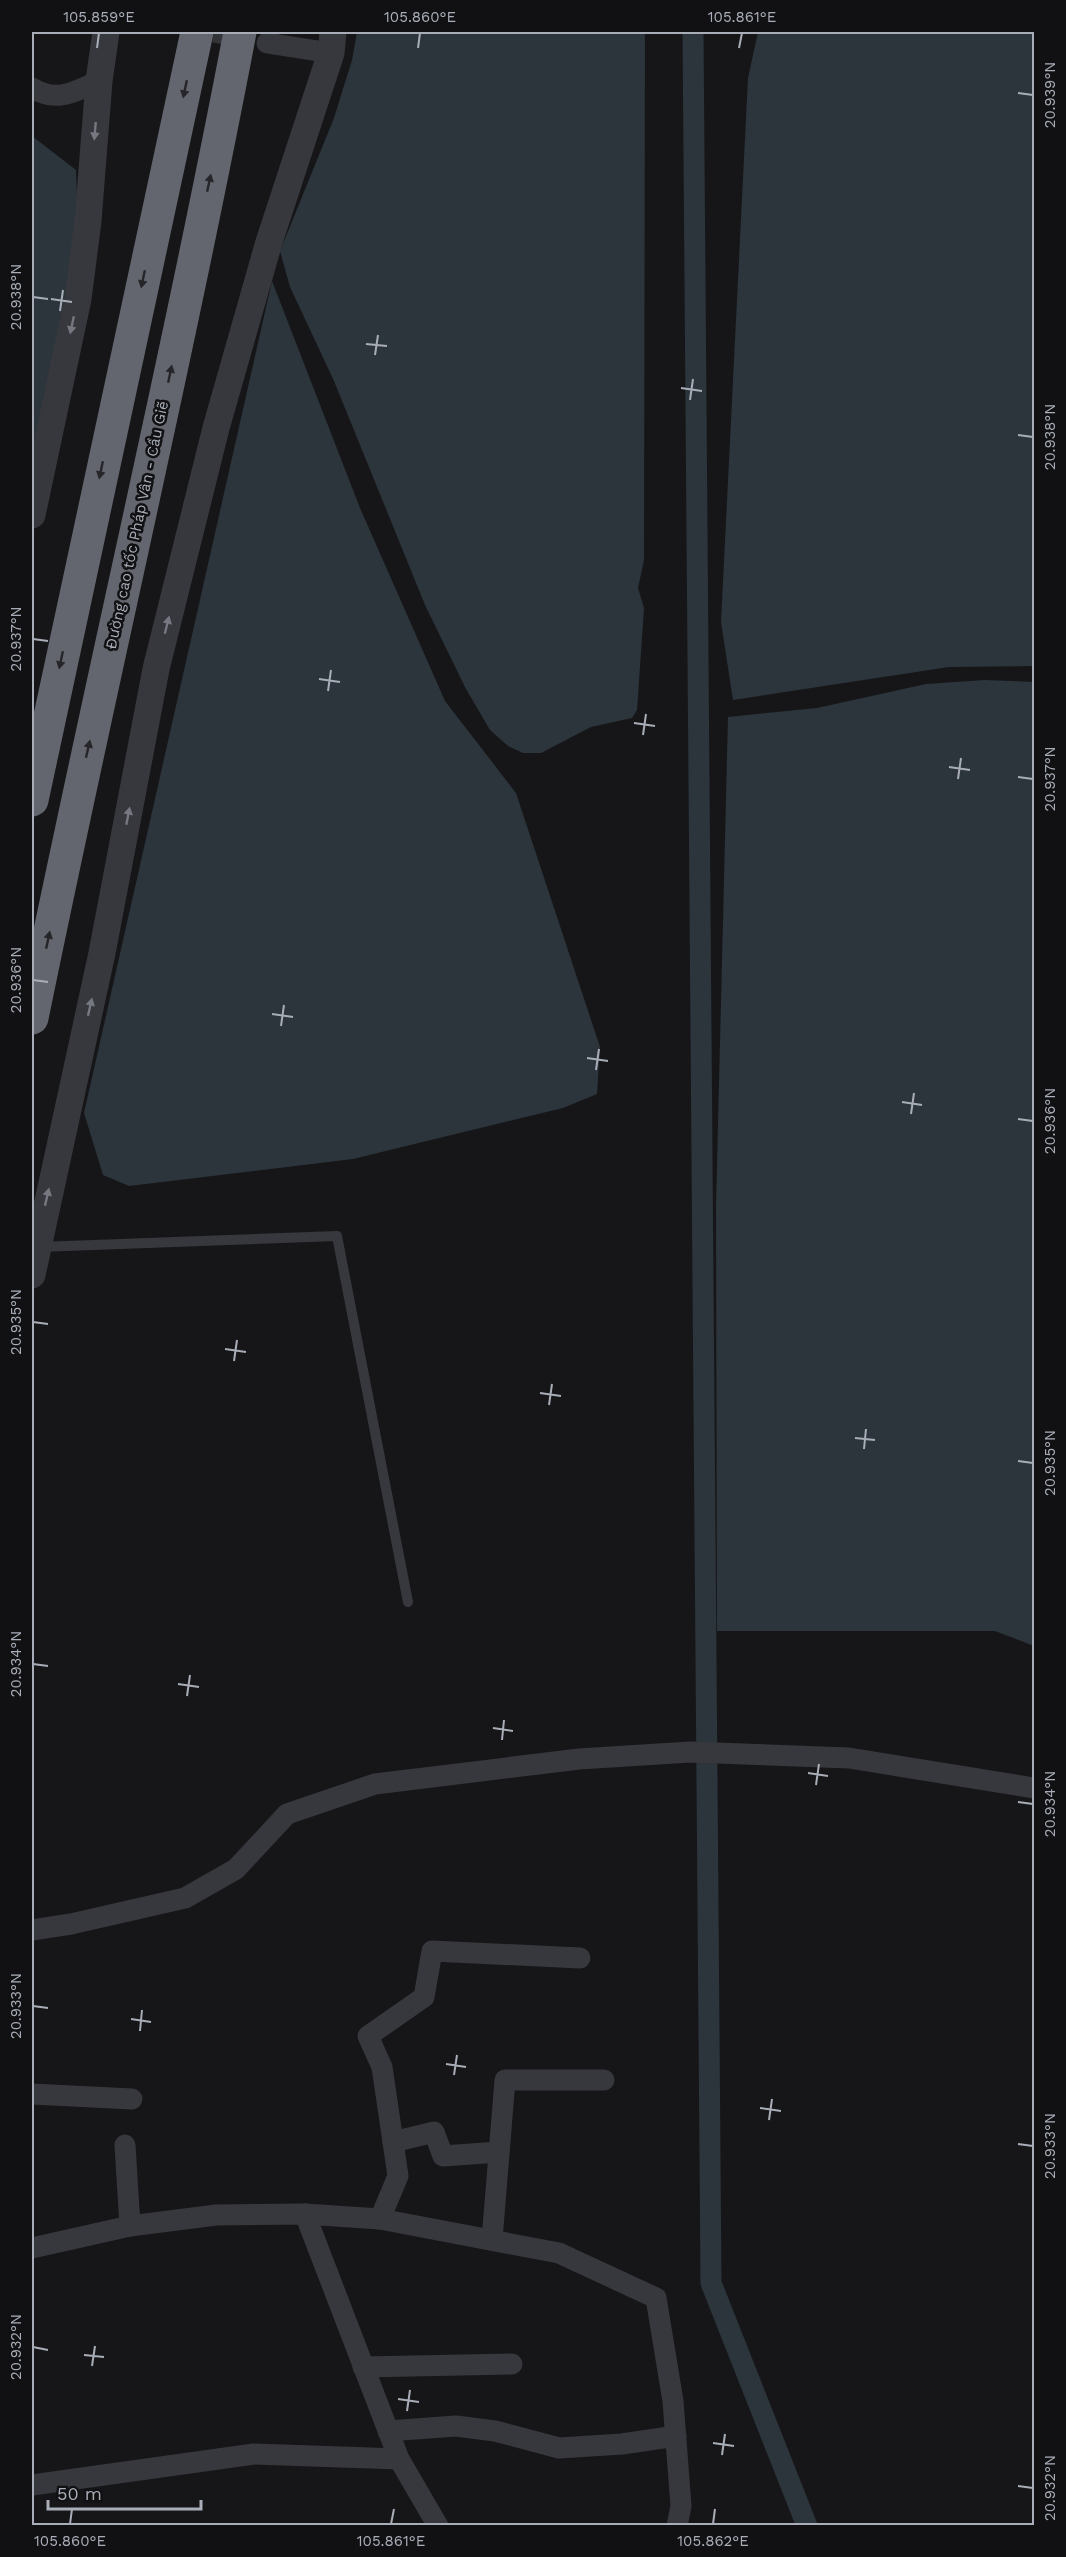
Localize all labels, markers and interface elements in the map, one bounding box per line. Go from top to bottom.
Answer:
text: 105.859°E [63,8,135,26]
text: 105.860°E [384,8,456,26]
text: 105.861°E [708,8,776,26]
text: 20.939°N [1041,62,1059,128]
one-way arrow [180,80,189,99]
one-way arrow [91,122,100,141]
one-way arrow [205,173,214,192]
text: 20.938°N [7,264,25,330]
one-way arrow [138,270,147,289]
one-way arrow [67,315,76,334]
one-way arrow [166,364,175,383]
street label: Đường cao tốc Pháp Vân - Cầu Giẽ [102,399,172,651]
text: 20.938°N [1041,404,1059,470]
one-way arrow [96,460,106,479]
text: 20.937°N [7,606,25,672]
one-way arrow [162,615,172,634]
one-way arrow [56,651,65,670]
one-way arrow [83,740,93,759]
text: 20.937°N [1041,746,1059,812]
one-way arrow [124,806,133,825]
one-way arrow [43,931,53,949]
text: 20.936°N [7,947,25,1013]
one-way arrow [86,997,95,1016]
text: 20.936°N [1041,1088,1059,1154]
one-way arrow [43,1188,53,1206]
text: 20.935°N [7,1289,25,1355]
text: 20.935°N [1041,1430,1059,1496]
text: 20.934°N [7,1631,25,1697]
text: 20.934°N [1041,1771,1059,1837]
text: 20.933°N [7,1973,25,2039]
text: 20.933°N [1041,2113,1059,2179]
text: 20.932°N [7,2314,25,2380]
text: 20.932°N [1041,2455,1059,2521]
scale bar [48,2473,201,2511]
text: 50 m [57,2483,102,2504]
text: 105.860°E [34,2532,106,2550]
text: 105.861°E [357,2532,425,2550]
text: 105.862°E [677,2532,749,2550]

